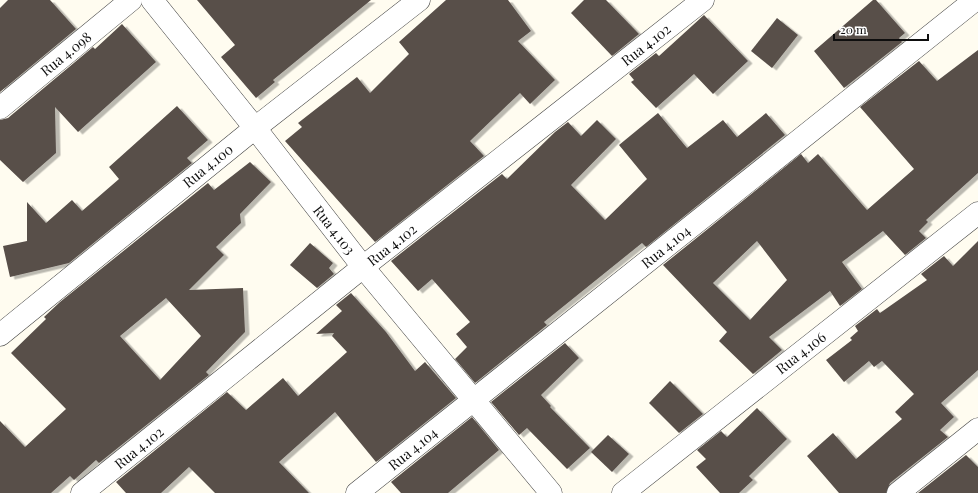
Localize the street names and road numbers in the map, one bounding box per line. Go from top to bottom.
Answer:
street label: Rua 4.102 [617,19,675,70]
street label: Rua 4.098 [36,27,95,80]
street label: Rua 4.100 [179,139,237,192]
street label: Rua 4.103 [309,201,360,258]
street label: Rua 4.102 [363,219,421,270]
street label: Rua 4.104 [637,221,694,272]
street label: Rua 4.106 [772,327,830,378]
street label: Rua 4.102 [110,422,167,473]
street label: Rua 4.104 [384,423,441,474]

